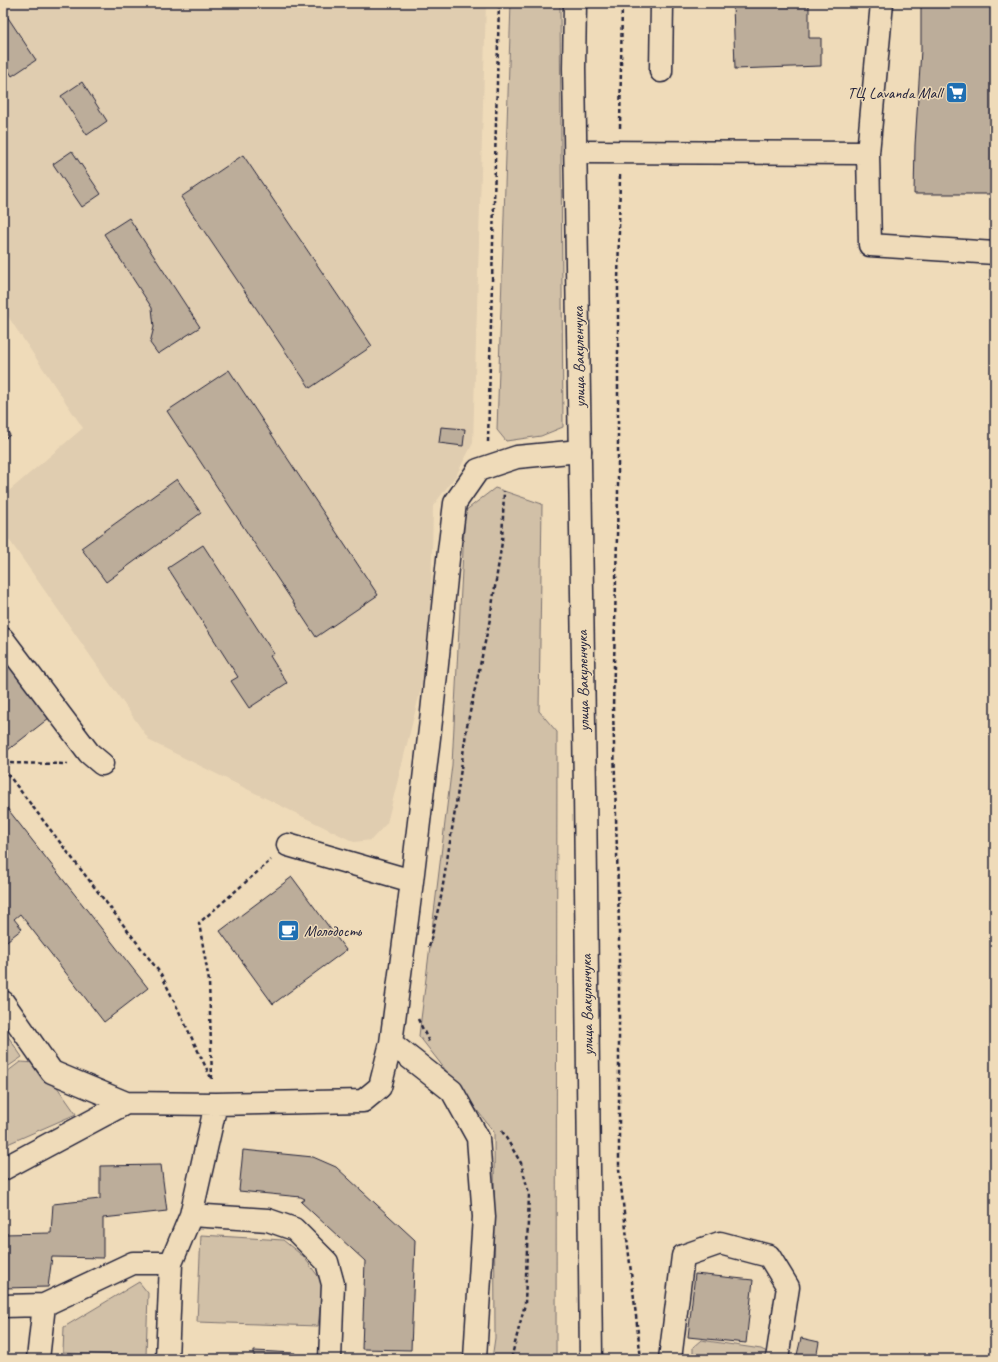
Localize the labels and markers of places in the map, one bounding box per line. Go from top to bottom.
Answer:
supermarket icon: ТЦ Lavanda Mall [944,80,970,106]
place label: ТЦ Lavanda Mall [847,83,945,103]
cafe icon: Молодость [275,918,301,944]
place label: Молодость [304,921,363,941]

